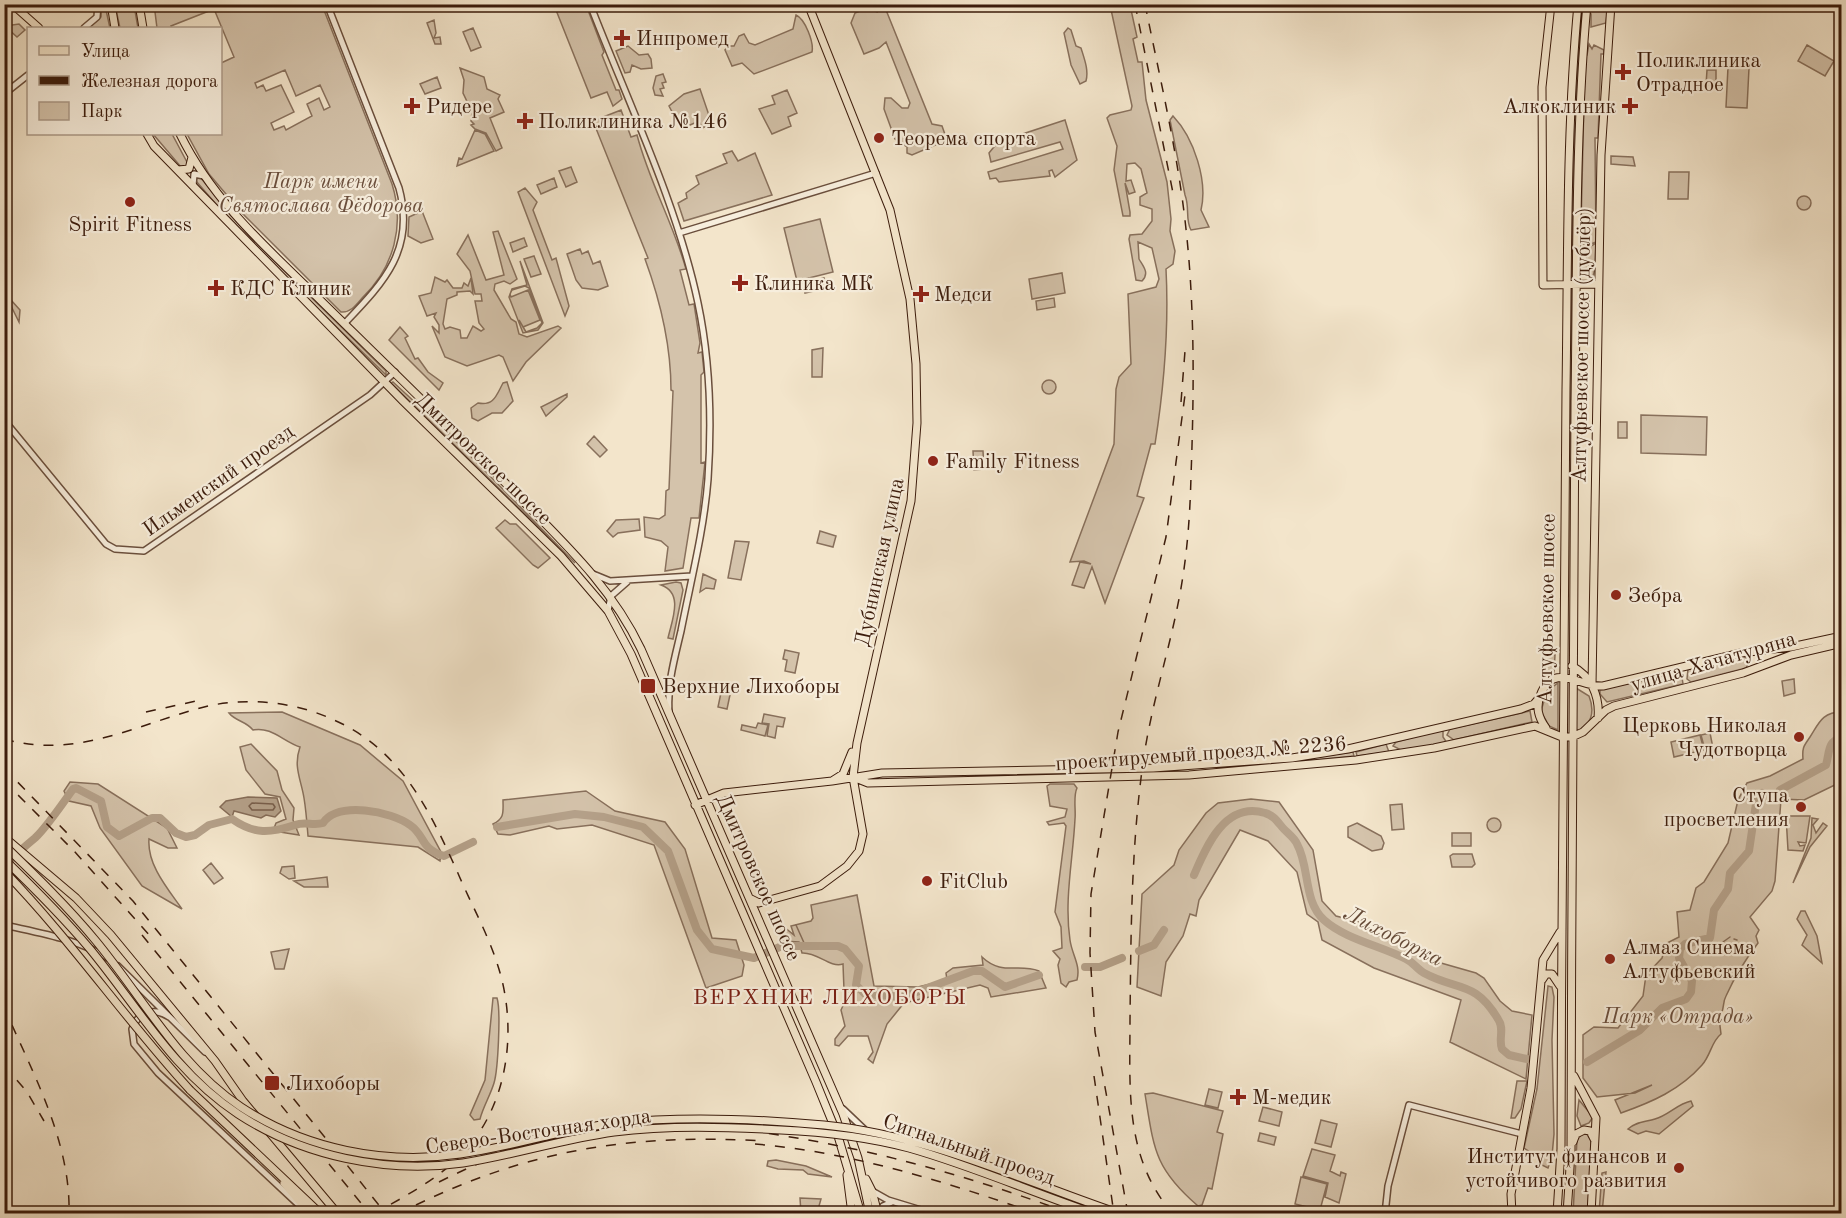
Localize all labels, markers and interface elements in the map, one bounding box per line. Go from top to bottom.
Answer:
legend [27,27,222,135]
marker: Инпромед [613,29,631,47]
place label: Инпромед [636,29,729,50]
text: Улица [81,43,130,61]
place label: Поликлиника Отрадное [1636,51,1761,96]
marker: Поликлиника Отрадное [1614,63,1632,81]
text: Железная дорога [81,73,218,91]
marker: Ридере [403,97,421,115]
place label: Ридере [426,97,492,118]
place label: Алкоклиник [1503,97,1616,118]
marker: Алкоклиник [1621,97,1639,115]
text: Парк [81,103,122,121]
marker: Поликлиника №146 [516,112,534,130]
place label: Поликлиника №146 [538,112,728,133]
place label: Теорема спорта [891,129,1036,150]
marker: Теорема спорта [872,131,886,145]
park label: Парк имени Святослава Фёдорова [218,172,424,217]
marker: Spirit Fitness [123,195,137,209]
street label: Алтуфьевское шоссе (дублёр) [1570,207,1595,483]
place label: Spirit Fitness [68,215,192,236]
marker: Клиника МК [731,274,749,292]
place label: Клиника МК [754,274,874,295]
marker: КДС Клиник [207,279,225,297]
place label: КДС Клиник [230,279,352,300]
marker: Медси [912,285,930,303]
place label: Медси [934,285,992,306]
street label: Дмитровское шоссе [411,389,555,529]
street label: Ильменский проезд [140,421,299,541]
place label: Family Fitness [945,452,1080,473]
marker: Family Fitness [926,454,940,468]
street label: Дубнинская улица [852,476,909,649]
street label: Алтуфьевское шоссе [1535,513,1560,705]
place label: Зебра [1628,586,1682,607]
marker: Зебра [1609,588,1623,602]
street label: улица Хачатуряна [1628,629,1799,696]
marker: Верхние Лихоборы [639,677,657,695]
place label: Верхние Лихоборы [662,677,840,698]
place label: Церковь Николая Чудотворца [1622,716,1787,761]
marker: Церковь Николая Чудотворца [1792,730,1806,744]
street label: проектируемый проезд № 2236 [1055,734,1348,775]
place label: Ступа просветления [1664,786,1789,831]
street label: Дмитровское шоссе [711,791,804,964]
marker: Ступа просветления [1794,800,1808,814]
place label: FitClub [939,872,1008,893]
marker: FitClub [920,874,934,888]
water label: Лихоборка [1340,902,1447,971]
place label: Алмаз Синема Алтуфьевский [1622,938,1755,983]
marker: Алмаз Синема Алтуфьевский [1603,952,1617,966]
district label: ВЕРХНИЕ ЛИХОБОРЫ [693,987,967,1009]
park label: Парк «Отрада» [1601,1007,1754,1028]
marker: Лихоборы [263,1074,281,1092]
place label: Лихоборы [286,1074,380,1095]
marker: М-медик [1229,1088,1247,1106]
place label: М-медик [1252,1088,1332,1109]
street label: Северо-Восточная хорда [424,1106,653,1159]
street label: Сигнальный проезд [880,1111,1058,1190]
place label: Институт финансов и устойчивого развития [1466,1147,1667,1192]
marker: Институт финансов и устойчивого развития [1672,1161,1686,1175]

